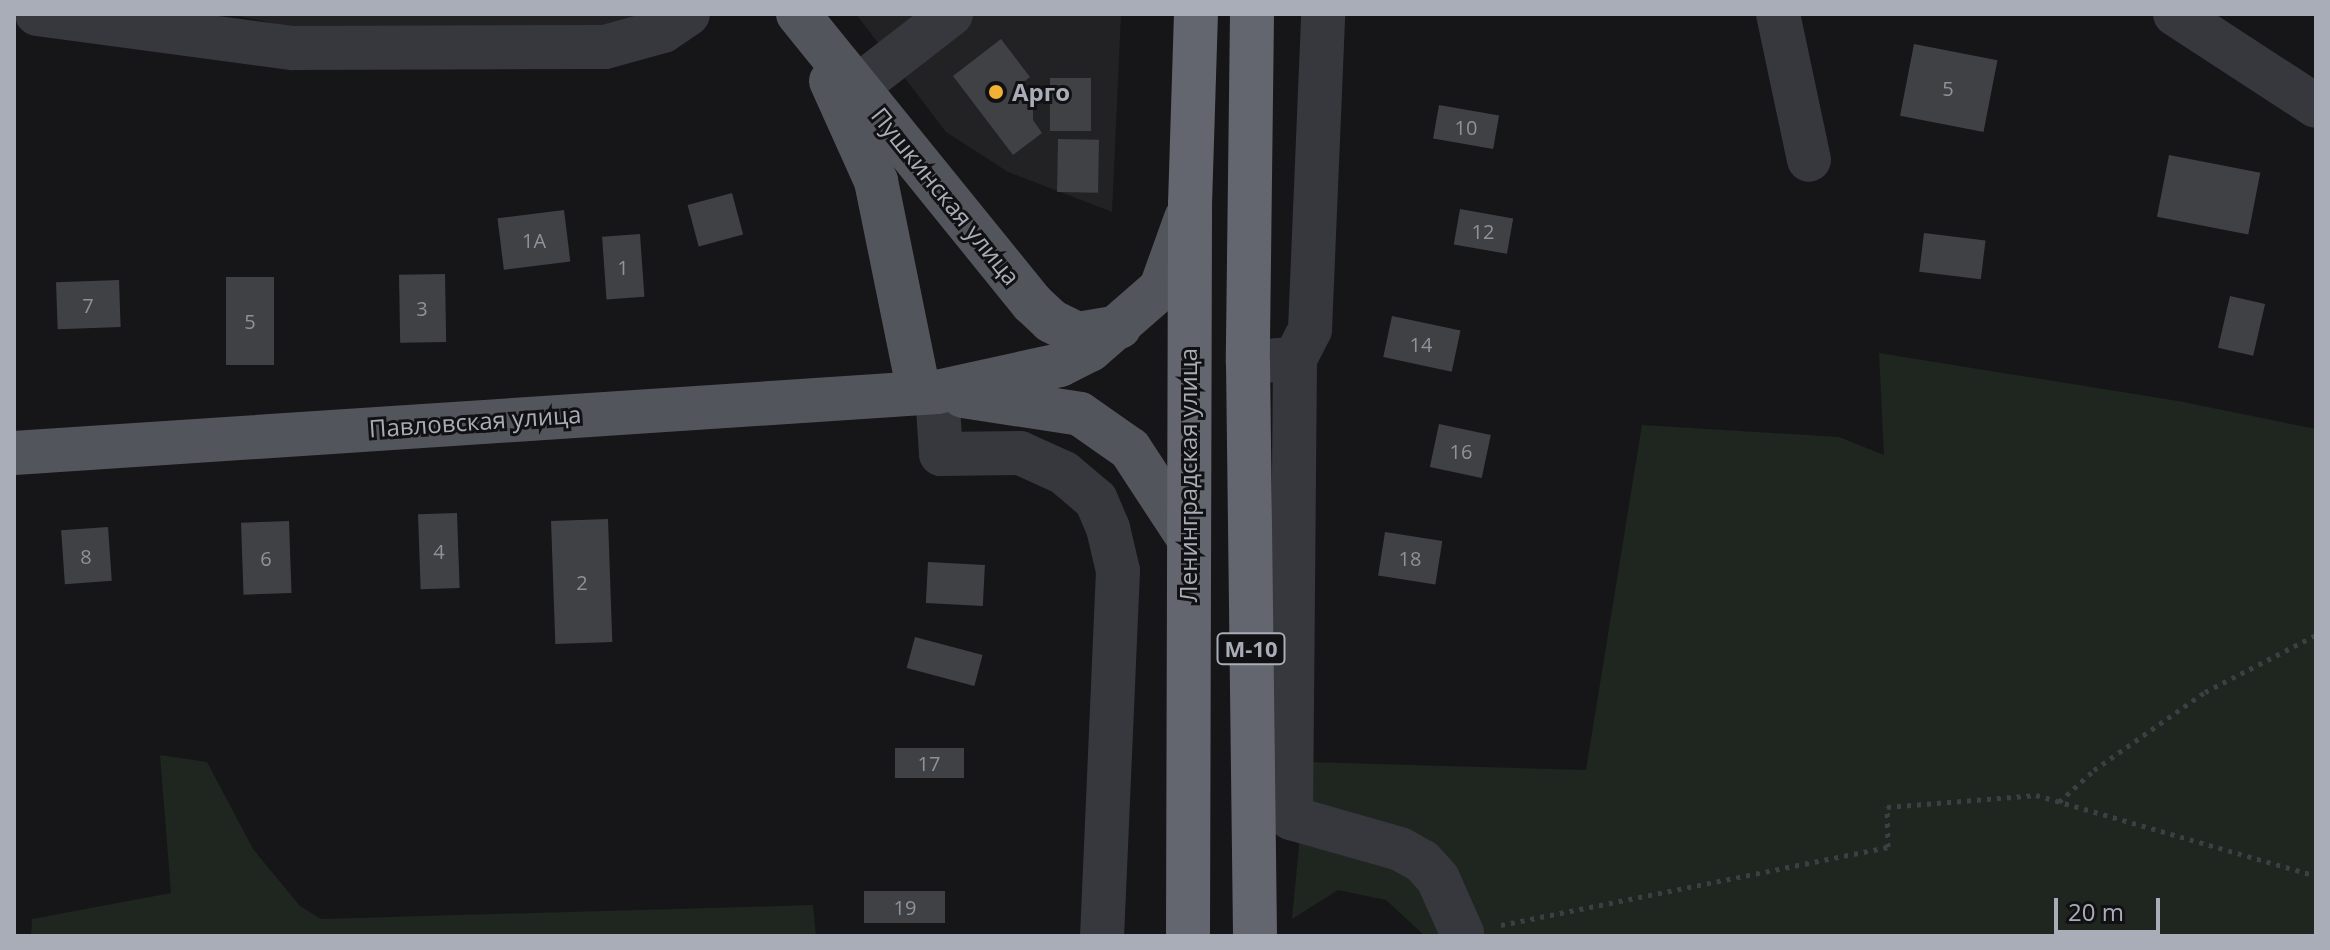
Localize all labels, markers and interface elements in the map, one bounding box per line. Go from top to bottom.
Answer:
house number: 5 [1942,76,1954,100]
place label: Арго [1012,78,1070,106]
marker: Арго [987,83,1005,101]
street label: Пушкинская улица [866,102,1026,290]
house number: 10 [1455,115,1477,139]
house number: 12 [1472,219,1494,243]
house number: 1А [522,228,546,252]
house number: 1 [617,255,629,279]
house number: 7 [82,293,94,317]
house number: 3 [416,296,428,320]
house number: 5 [244,309,256,333]
house number: 14 [1410,332,1432,356]
street label: Ленинградская улица [1174,348,1202,602]
street label: Павловская улица [368,399,582,443]
house number: 16 [1450,439,1472,463]
house number: 4 [433,539,445,563]
house number: 8 [80,544,92,568]
house number: 6 [260,546,272,570]
house number: 18 [1399,546,1421,570]
house number: 2 [576,570,588,594]
road number: М-10 [1215,631,1287,667]
house number: 17 [918,751,940,775]
scale bar [2058,882,2164,932]
house number: 19 [894,895,916,919]
text: 20 m [2068,895,2124,928]

